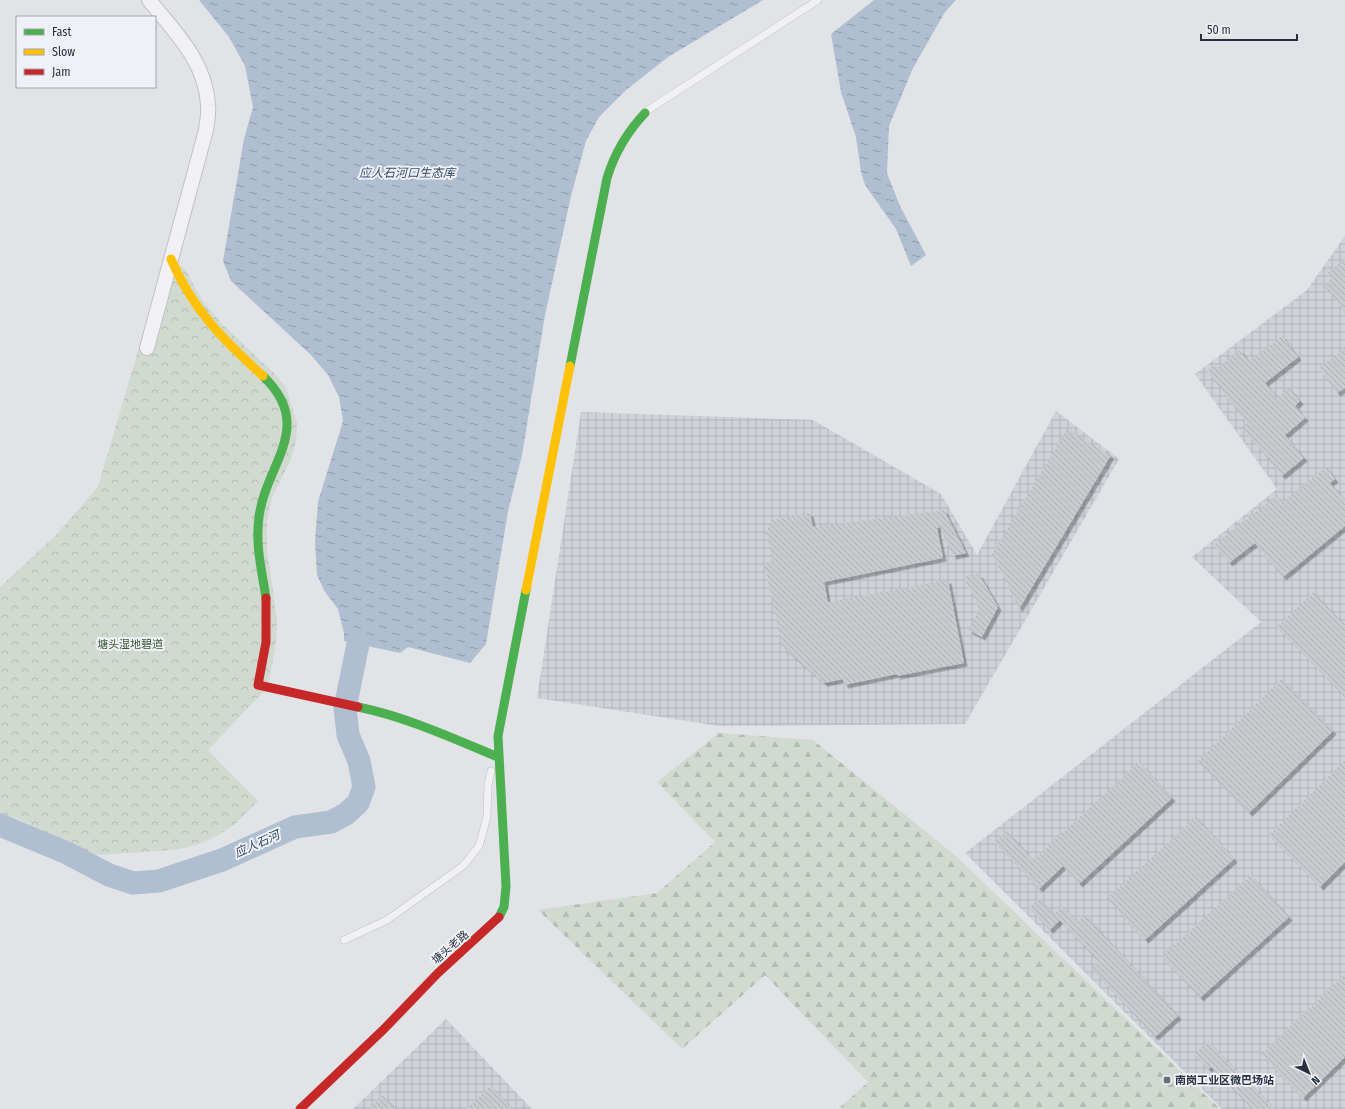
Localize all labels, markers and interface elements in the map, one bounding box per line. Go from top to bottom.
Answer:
legend [16,16,156,88]
scale bar [1201,16,1297,42]
text: 50 m [1207,23,1231,37]
text: Fast [52,25,71,39]
text: Slow [52,45,75,59]
text: Jam [52,65,70,79]
water label: 应人石河口生态库 [359,166,457,180]
park label: 塘头湿地碧道 [97,638,163,651]
water label: 应人石河 [232,827,284,860]
street label: 塘头老路 [429,928,471,967]
north arrow [1289,1053,1329,1093]
text: N [1309,1073,1322,1087]
place label: 南岗工业区微巴场站 [1175,1074,1274,1087]
marker: 南岗工业区微巴场站 [1162,1075,1172,1085]

